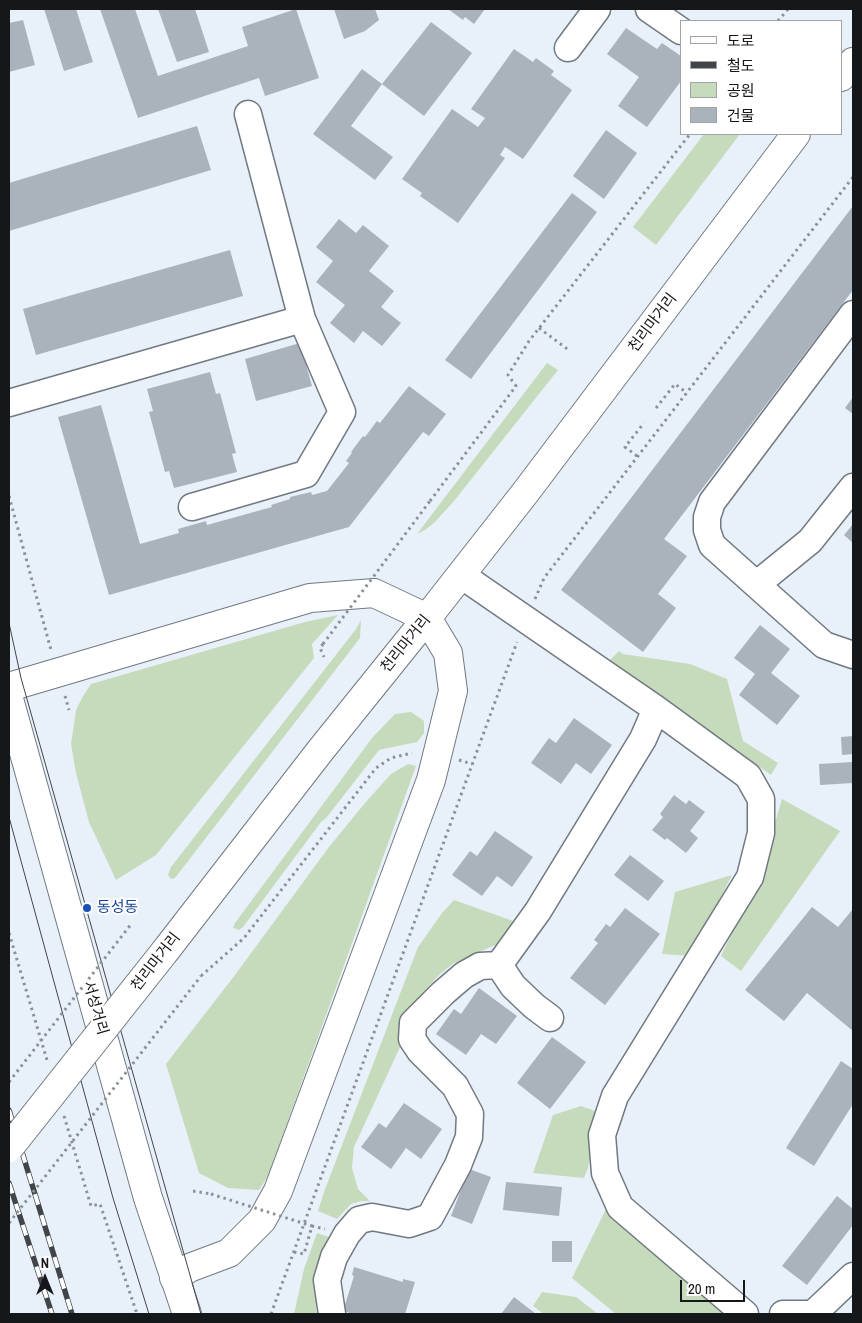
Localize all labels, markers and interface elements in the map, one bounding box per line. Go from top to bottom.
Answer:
legend [680,20,842,135]
text: 도로 [727,30,755,51]
text: 철도 [727,55,755,76]
text: 공원 [727,80,755,101]
text: 건물 [727,105,755,126]
street label: 천리마거리 [625,290,681,356]
street label: 천리마거리 [377,612,435,676]
place label: 동성동 [97,899,138,917]
marker: 동성동 [81,902,93,914]
street label: 천리마거리 [128,929,184,995]
street label: 서성거리 [79,979,111,1037]
north arrow [20,1253,70,1303]
text: N [41,1254,49,1272]
scale bar [682,1270,747,1302]
text: 20 m [688,1278,715,1299]

